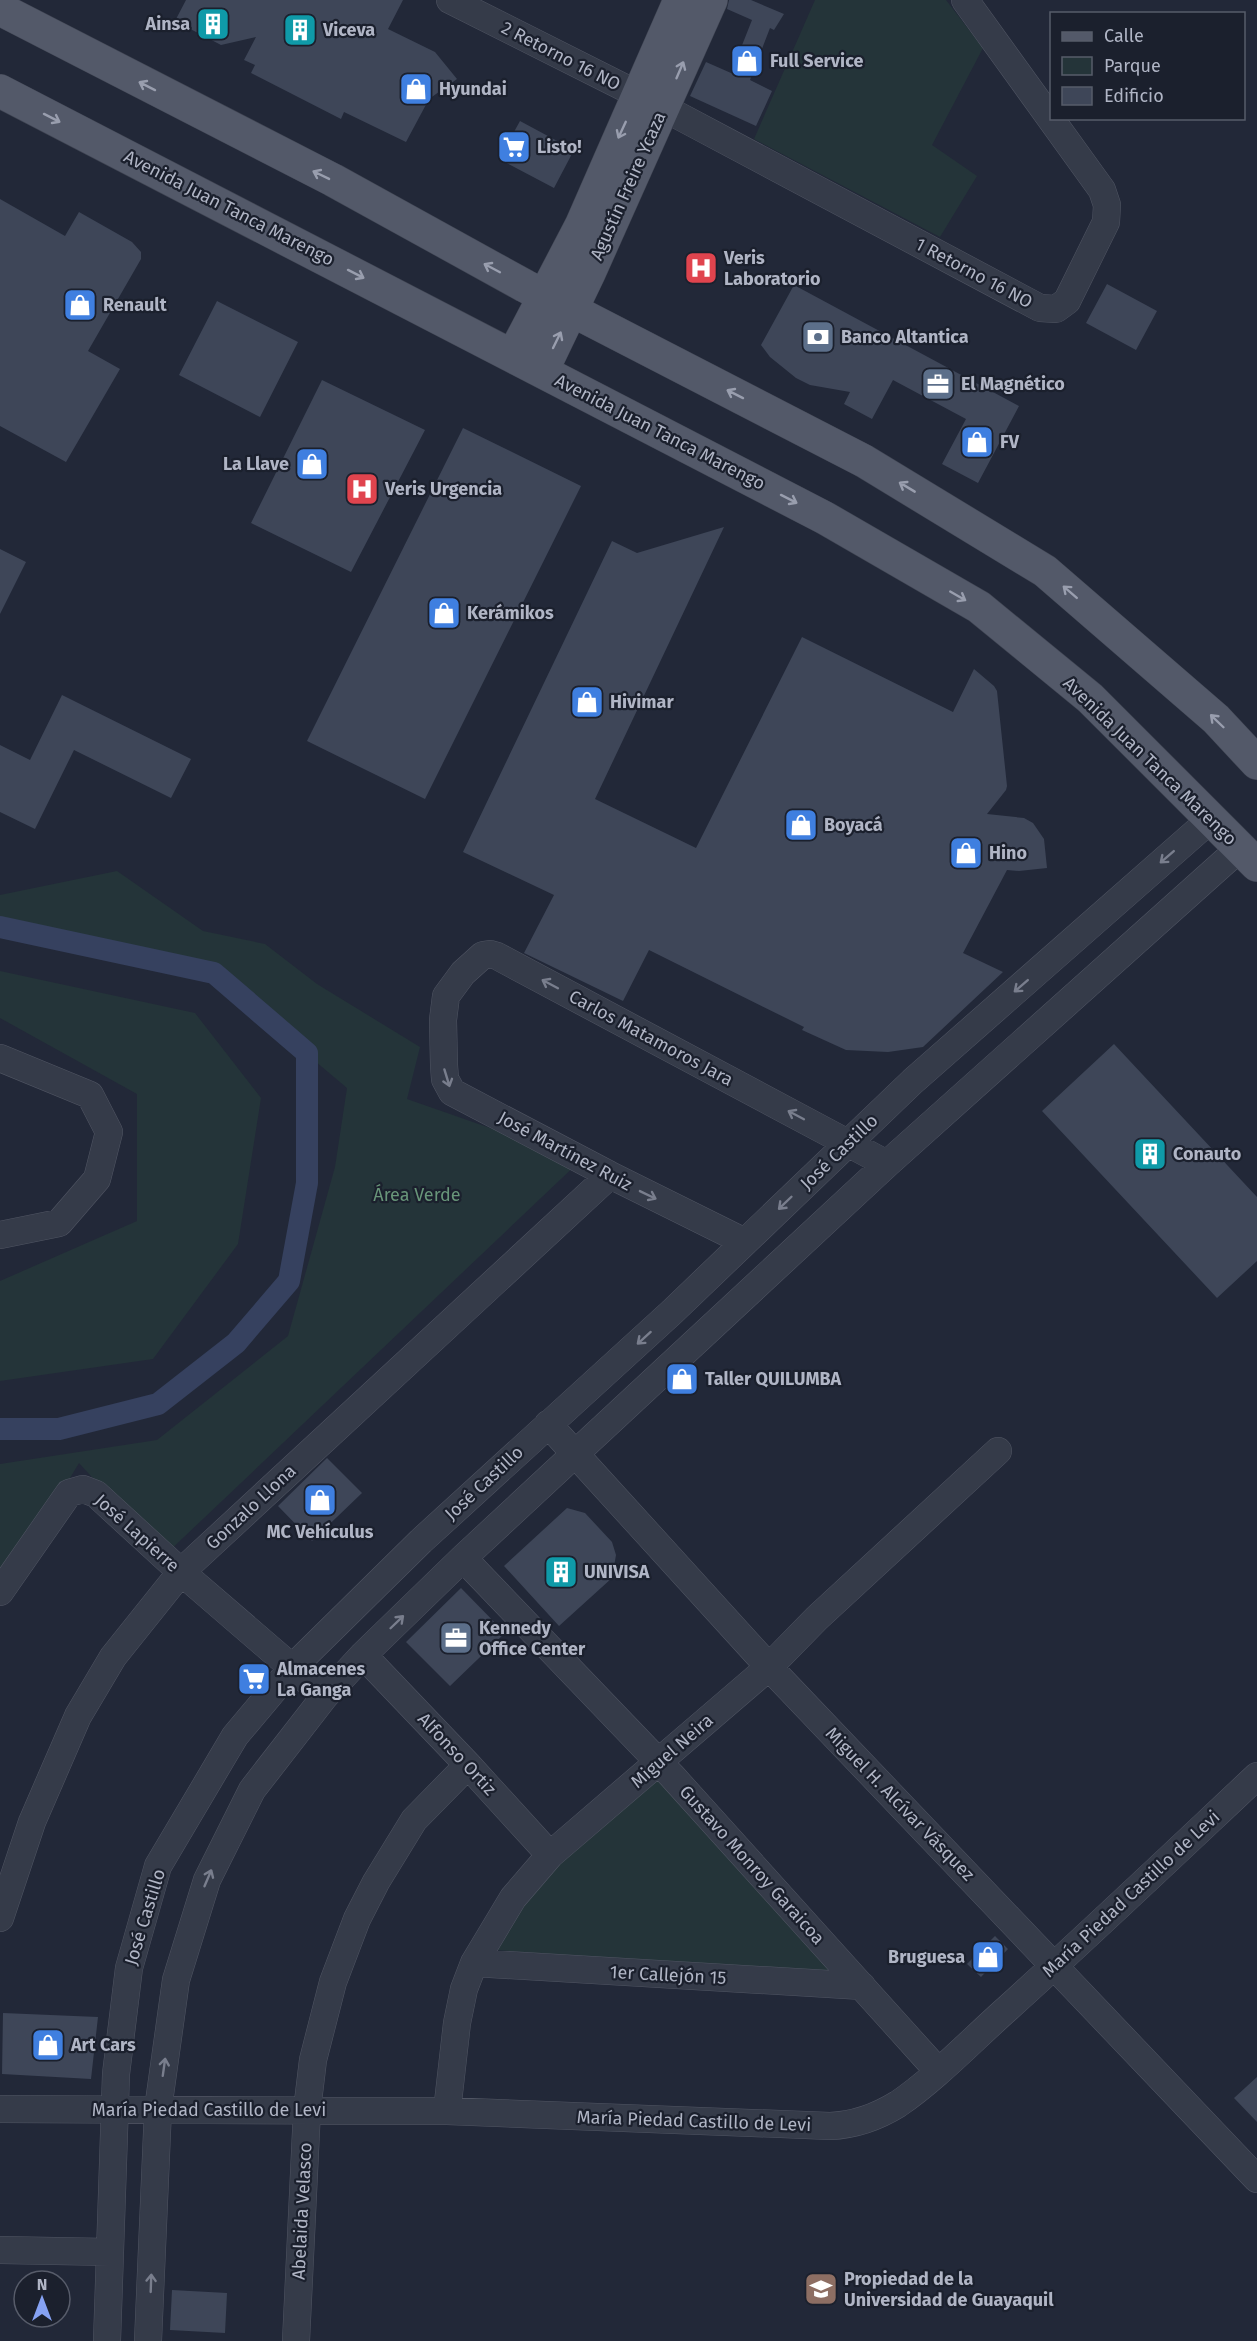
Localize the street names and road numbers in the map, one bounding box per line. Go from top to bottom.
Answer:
street label: 2 Retorno 16 NO [498,17,624,95]
street label: Agustín Freire Ycaza [585,108,671,264]
street label: Avenida Juan Tanca Marengo [120,145,338,271]
street label: 1 Retorno 16 NO [912,233,1036,313]
street label: Avenida Juan Tanca Marengo [551,369,769,495]
street label: Avenida Juan Tanca Marengo [1059,672,1241,850]
street label: Carlos Matamoros Jara [565,985,737,1091]
street label: José Martínez Ruiz [494,1106,636,1196]
street label: José Castillo [796,1110,882,1194]
street label: José Castillo [440,1441,528,1525]
street label: Gonzalo Llona [201,1460,301,1554]
street label: José Lapierre [90,1489,184,1577]
street label: Alfonso Ortiz [413,1708,501,1800]
street label: Miguel Neira [626,1709,718,1793]
street label: Miguel H. Alcívar Vásquez [821,1723,979,1886]
street label: Gustavo Monroy Garaicoa [675,1781,829,1949]
street label: María Piedad Castillo de Levi [1038,1806,1224,1982]
street label: José Castillo [120,1866,170,1968]
street label: 1er Callejón 15 [609,1961,727,1989]
street label: María Piedad Castillo de Levi [92,2099,326,2121]
street label: María Piedad Castillo de Levi [576,2106,812,2136]
street label: Abelaida Velasco [287,2142,317,2280]

